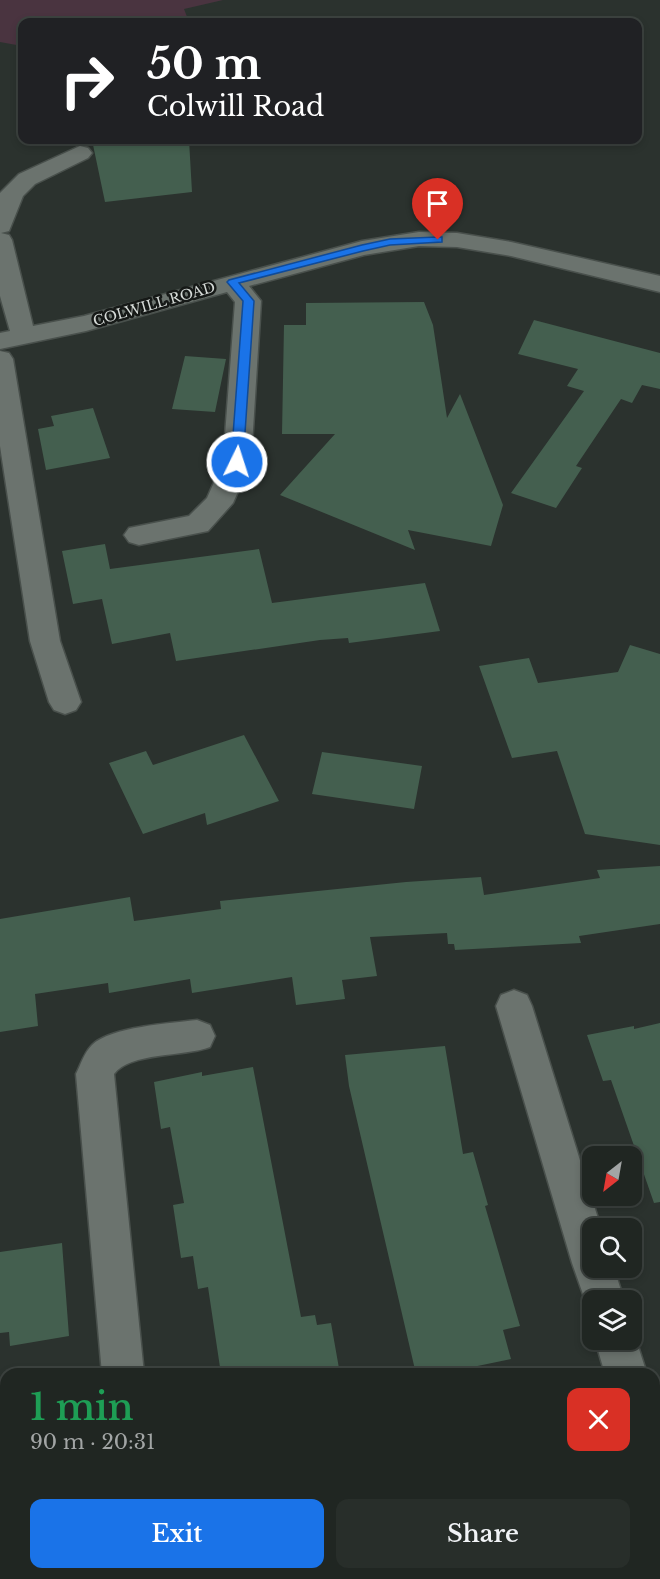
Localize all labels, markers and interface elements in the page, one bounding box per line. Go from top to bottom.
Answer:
text: 50 m [147,38,261,90]
icon: right [48,42,126,120]
text: Colwill Road [147,90,324,123]
pin [412,178,463,240]
icon: arrive [421,187,454,220]
street label: COLWILL ROAD [91,278,217,330]
position arrow [205,430,269,494]
north arrow [582,1146,642,1206]
map controls [582,1146,642,1350]
button: search [582,1218,642,1278]
button: layers [582,1290,642,1350]
text: 1 min [30,1385,134,1430]
button: close [567,1388,630,1451]
text: 90 m · 20:31 [30,1430,155,1454]
button: Exit [30,1499,324,1568]
button: Share [336,1499,630,1568]

